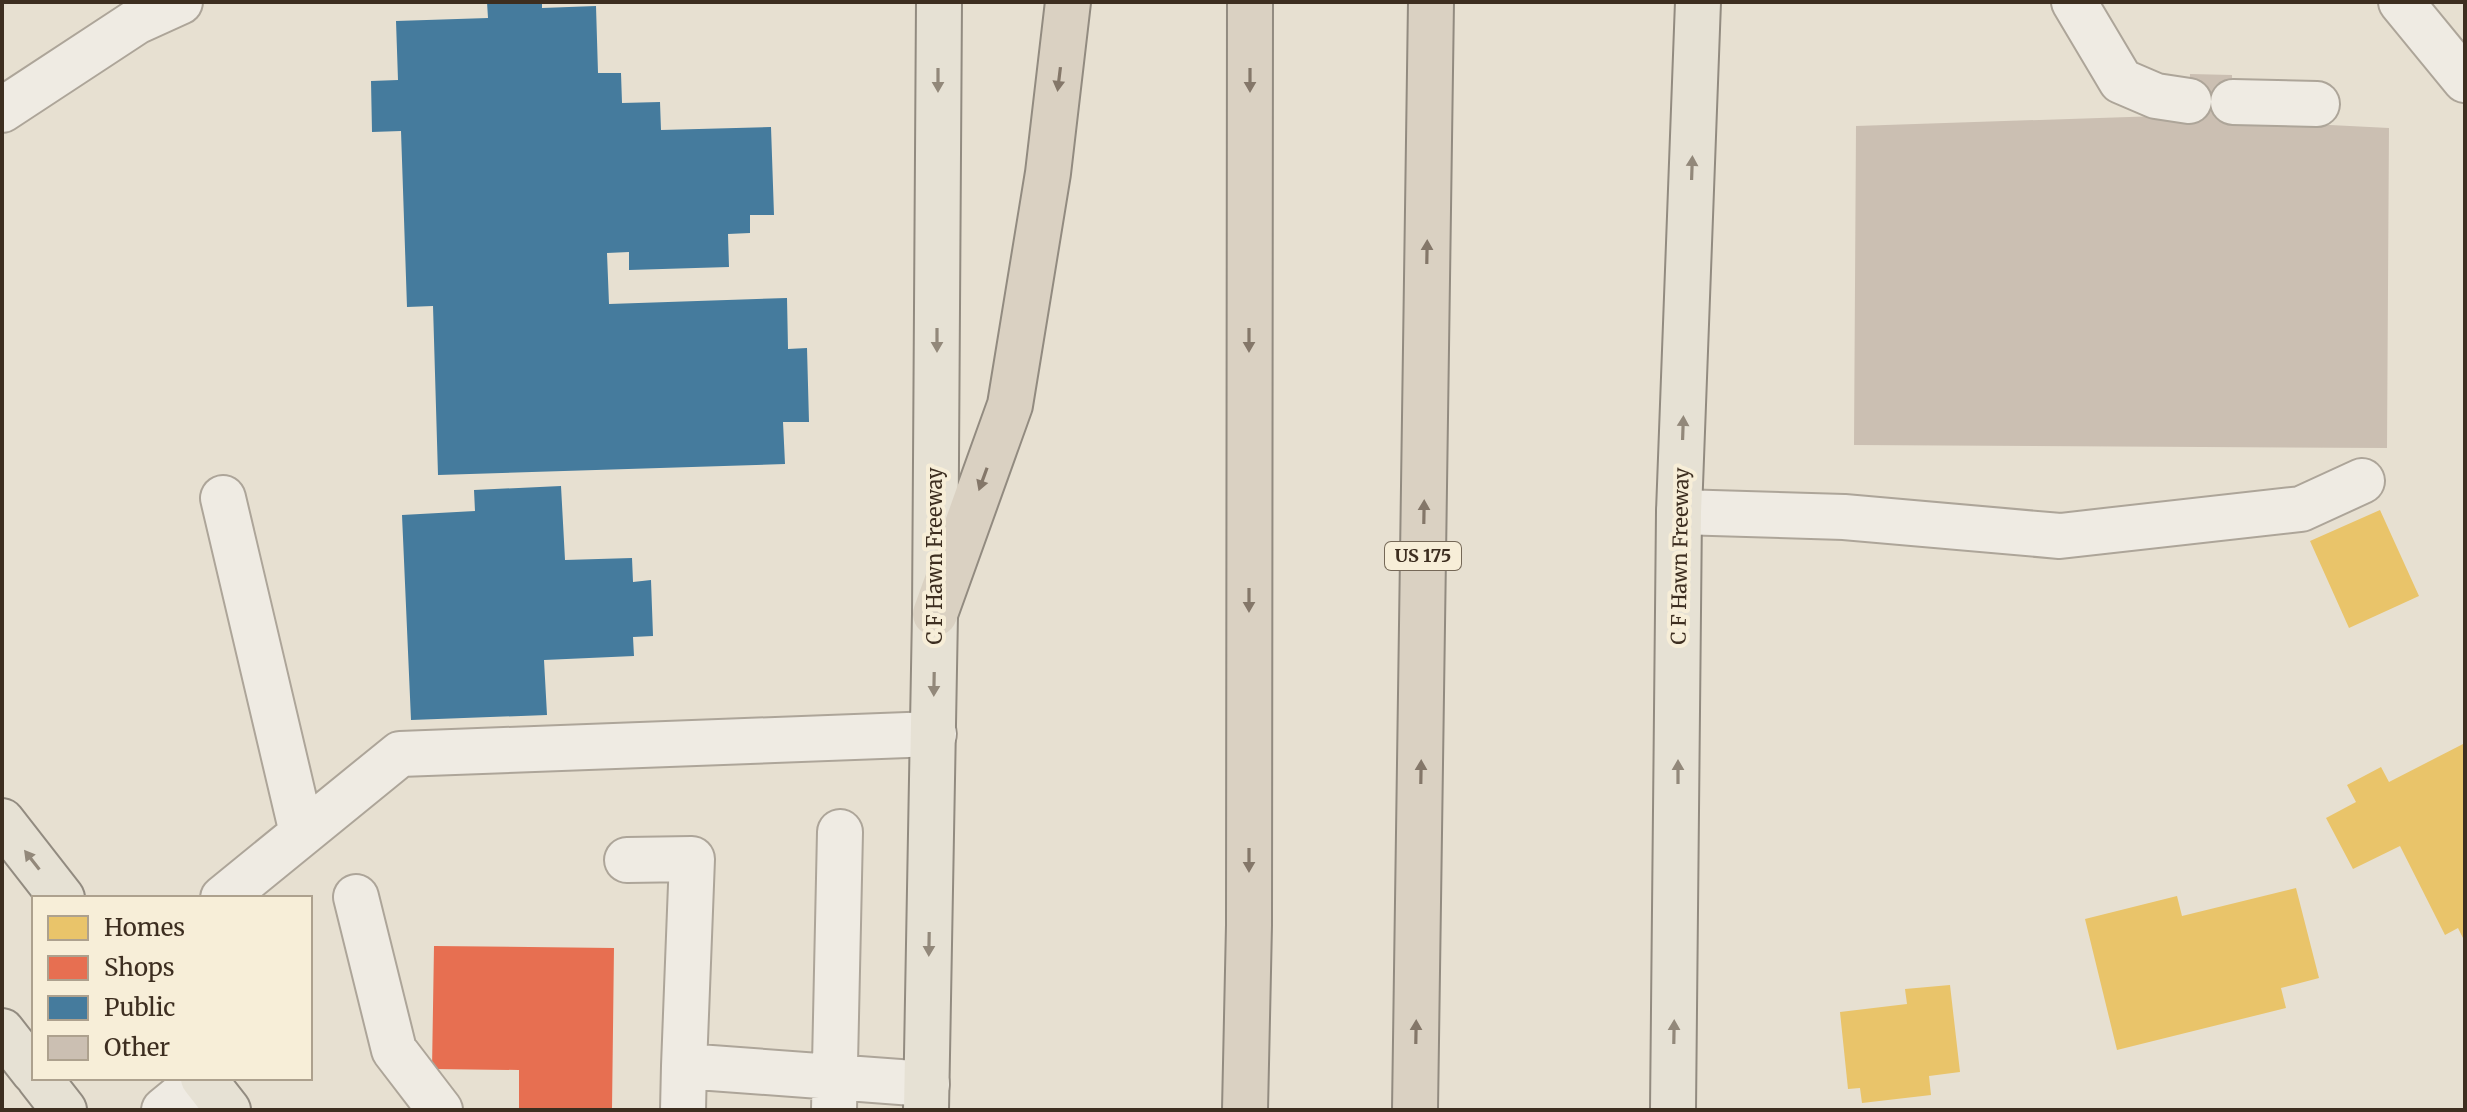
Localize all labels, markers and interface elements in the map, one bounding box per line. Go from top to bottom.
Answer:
one-way arrow [1052,67,1065,92]
one-way arrow [932,68,944,93]
one-way arrow [1244,68,1256,93]
one-way arrow [1685,155,1698,180]
one-way arrow [1421,239,1434,264]
one-way arrow [931,328,943,353]
one-way arrow [1243,328,1255,353]
one-way arrow [1676,415,1689,440]
street label: C F Hawn Freeway [922,467,947,645]
one-way arrow [977,467,989,491]
street label: C F Hawn Freeway [1665,467,1694,645]
one-way arrow [1418,499,1430,524]
road number: US 175 [1385,542,1461,570]
one-way arrow [1243,588,1255,613]
one-way arrow [928,672,940,697]
one-way arrow [1414,759,1427,784]
one-way arrow [1672,759,1684,784]
one-way arrow [1243,848,1255,873]
one-way arrow [25,850,41,870]
legend [32,896,312,1080]
text: Homes [104,912,185,943]
one-way arrow [923,932,936,957]
text: Shops [104,952,175,983]
text: Public [104,992,175,1023]
one-way arrow [1410,1019,1423,1044]
one-way arrow [1668,1019,1681,1044]
text: Other [104,1032,170,1063]

